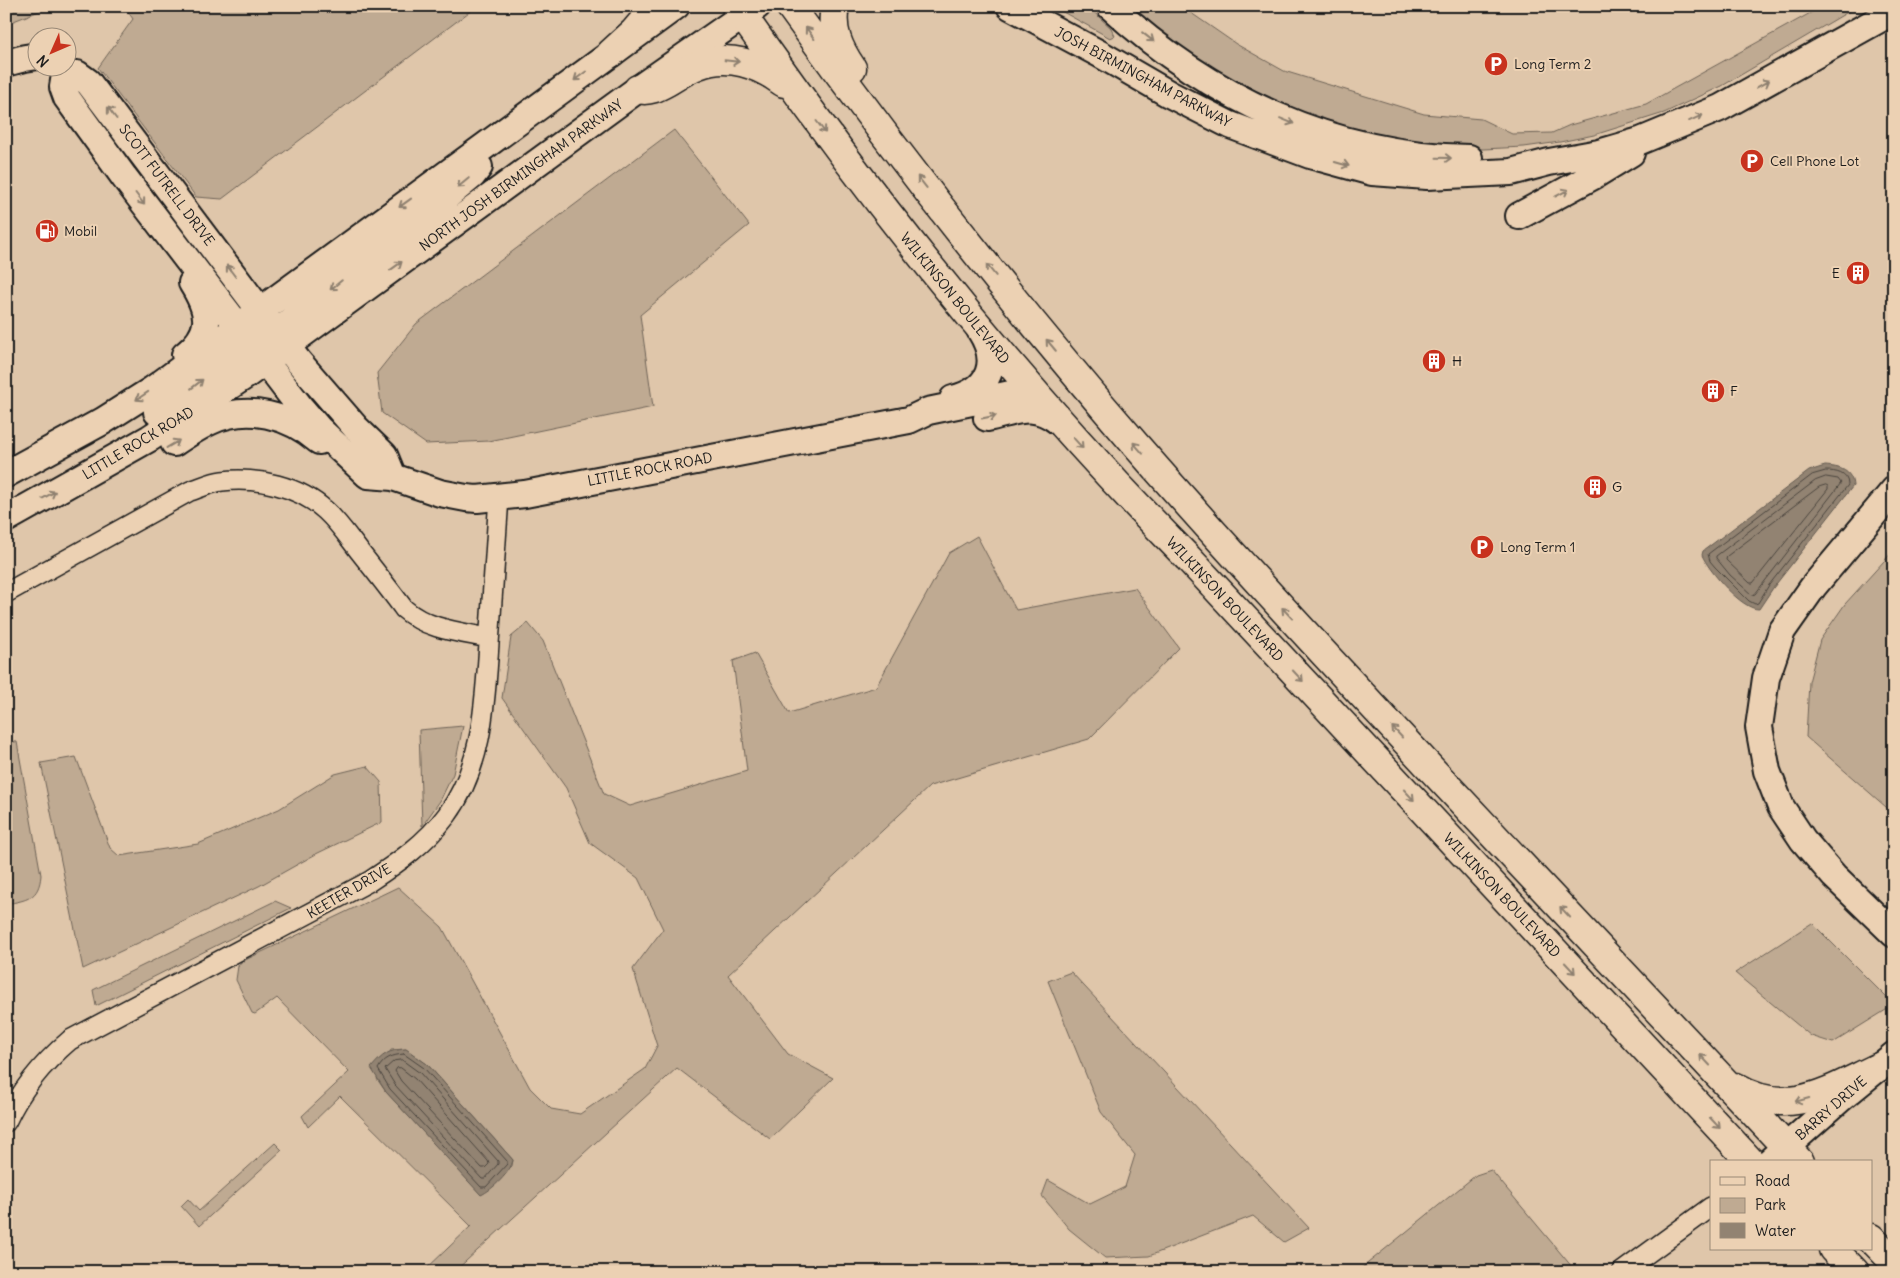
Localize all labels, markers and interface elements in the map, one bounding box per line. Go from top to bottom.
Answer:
street label: JOSH BIRMINGHAM PARKWAY [1052,23,1235,131]
one-way arrow [805,26,815,40]
north arrow [28,28,78,78]
one-way arrow [1141,32,1154,43]
text: N [33,51,53,71]
parking icon: Long Term 2 [1483,51,1509,77]
place label: Long Term 2 [1514,55,1592,73]
one-way arrow [724,56,740,66]
one-way arrow [573,71,587,81]
one-way arrow [1755,79,1770,89]
street label: NORTH JOSH BIRMINGHAM PARKWAY [416,95,627,255]
one-way arrow [107,106,117,120]
one-way arrow [1688,113,1703,123]
one-way arrow [1278,117,1294,126]
one-way arrow [816,120,827,133]
street label: SCOTT FUTRELL DRIVE [115,121,219,249]
parking icon: Cell Phone Lot [1739,148,1765,174]
place label: Cell Phone Lot [1770,152,1860,170]
one-way arrow [1436,153,1452,163]
one-way arrow [1334,160,1350,170]
one-way arrow [916,176,927,189]
one-way arrow [457,178,470,189]
one-way arrow [1554,188,1569,198]
one-way arrow [135,192,146,205]
one-way arrow [399,198,413,209]
fuel station icon: Mobil [34,218,60,244]
place label: Mobil [64,222,97,240]
street label: WILKINSON BOULEVARD [896,229,1014,367]
one-way arrow [389,260,403,271]
building icon: E [1845,260,1871,286]
one-way arrow [226,264,236,278]
one-way arrow [985,264,996,277]
place label: E [1832,264,1840,282]
one-way arrow [330,279,343,290]
one-way arrow [1046,338,1057,351]
building icon: H [1421,348,1447,374]
place label: H [1452,352,1462,370]
building icon: F [1700,378,1726,404]
one-way arrow [190,379,203,390]
place label: F [1730,382,1738,400]
one-way arrow [136,392,150,402]
street label: LITTLE ROCK ROAD [79,403,197,483]
one-way arrow [981,412,997,421]
one-way arrow [1073,437,1084,450]
one-way arrow [165,438,179,448]
one-way arrow [1133,442,1144,455]
street label: LITTLE ROCK ROAD [586,448,714,490]
building icon: G [1582,474,1608,500]
place label: G [1612,478,1622,496]
one-way arrow [41,490,56,500]
street label: WILKINSON BOULEVARD [1162,533,1288,665]
parking icon: Long Term 1 [1469,534,1495,560]
place label: Long Term 1 [1500,538,1575,556]
one-way arrow [1281,606,1293,619]
one-way arrow [1292,670,1304,682]
one-way arrow [1391,726,1403,739]
one-way arrow [1403,789,1415,801]
street label: WILKINSON BOULEVARD [1439,829,1565,961]
street label: KEETER DRIVE [304,860,394,922]
one-way arrow [1559,906,1571,918]
one-way arrow [1564,962,1576,974]
one-way arrow [1699,1054,1711,1067]
street label: BARRY DRIVE [1792,1072,1870,1144]
one-way arrow [1794,1095,1810,1105]
one-way arrow [1709,1116,1720,1129]
legend [1710,1160,1872,1250]
text: Road [1755,1171,1790,1190]
text: Park [1755,1195,1786,1214]
text: Water [1755,1221,1796,1240]

